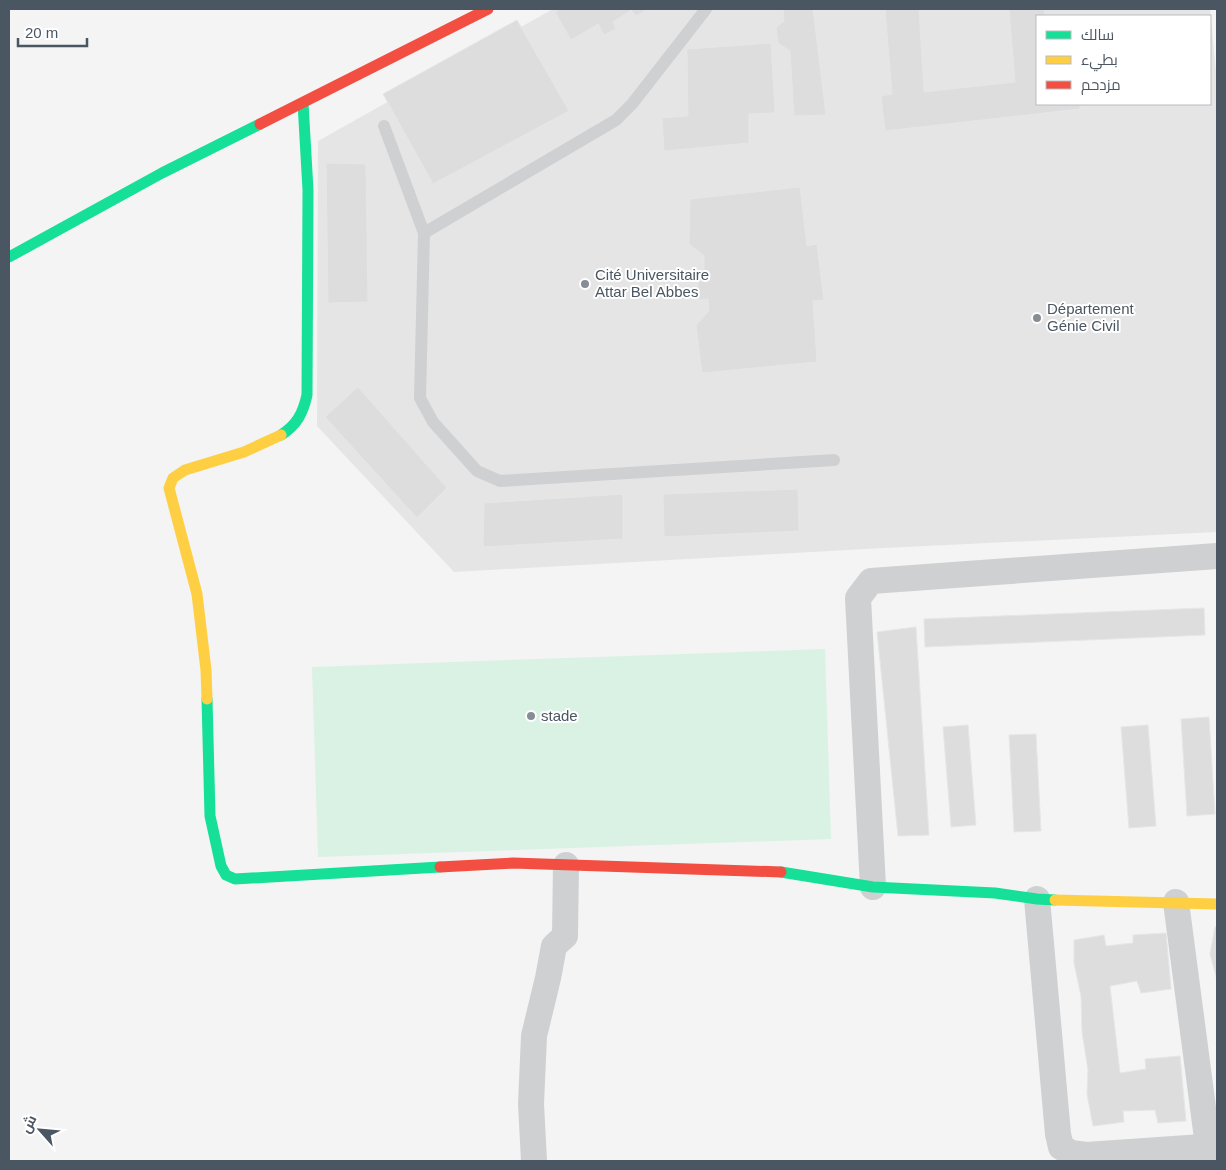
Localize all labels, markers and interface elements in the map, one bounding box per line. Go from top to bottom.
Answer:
scale bar [18,15,86,47]
legend [1036,15,1211,105]
text: 20 m [25,24,58,41]
text: سالك [1081,26,1114,43]
text: بطيء [1081,51,1118,72]
text: مزدحم [1081,76,1121,95]
place label: Cité Universitaire Attar Bel Abbes [595,266,709,300]
marker: Cité Universitaire Attar Bel Abbes [579,278,591,290]
place label: Département Génie Civil [1047,300,1135,334]
marker: Département Génie Civil [1031,312,1043,324]
place label: stade [541,707,578,724]
marker: stade [525,710,537,722]
north arrow [15,1105,65,1155]
text: ش [17,1112,41,1136]

